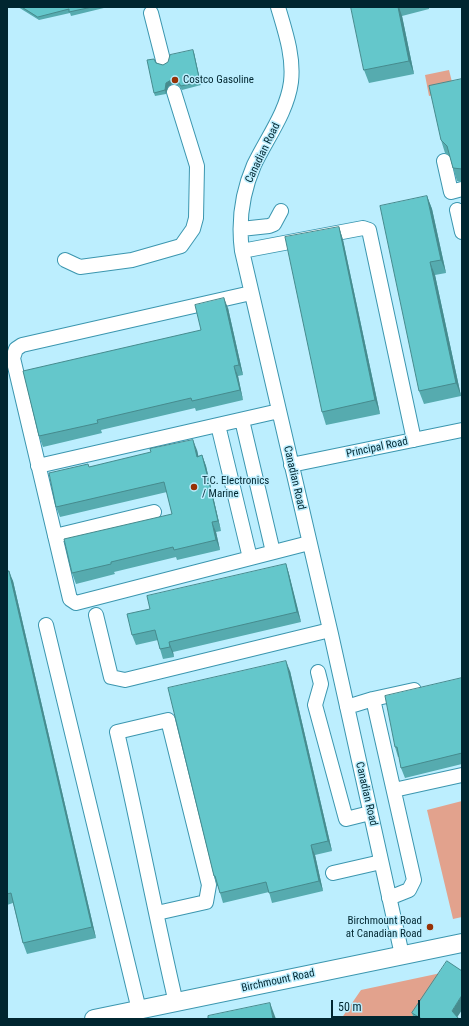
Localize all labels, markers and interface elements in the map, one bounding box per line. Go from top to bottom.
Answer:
place label: Costco Gasoline [183,73,254,87]
marker: Costco Gasoline [170,75,180,85]
street label: Canadian Road [243,121,283,185]
street label: Principal Road [345,435,409,461]
street label: Canadian Road [280,445,308,511]
place label: T.C. Electronics / Marine [202,474,269,500]
marker: T.C. Electronics / Marine [189,482,199,492]
street label: Canadian Road [352,761,380,827]
place label: Birchmount Road at Canadian Road [346,914,422,940]
marker: Birchmount Road at Canadian Road [425,922,435,932]
street label: Birchmount Road [240,967,316,995]
scale bar [333,992,422,1018]
text: 50 m [338,1000,362,1014]

